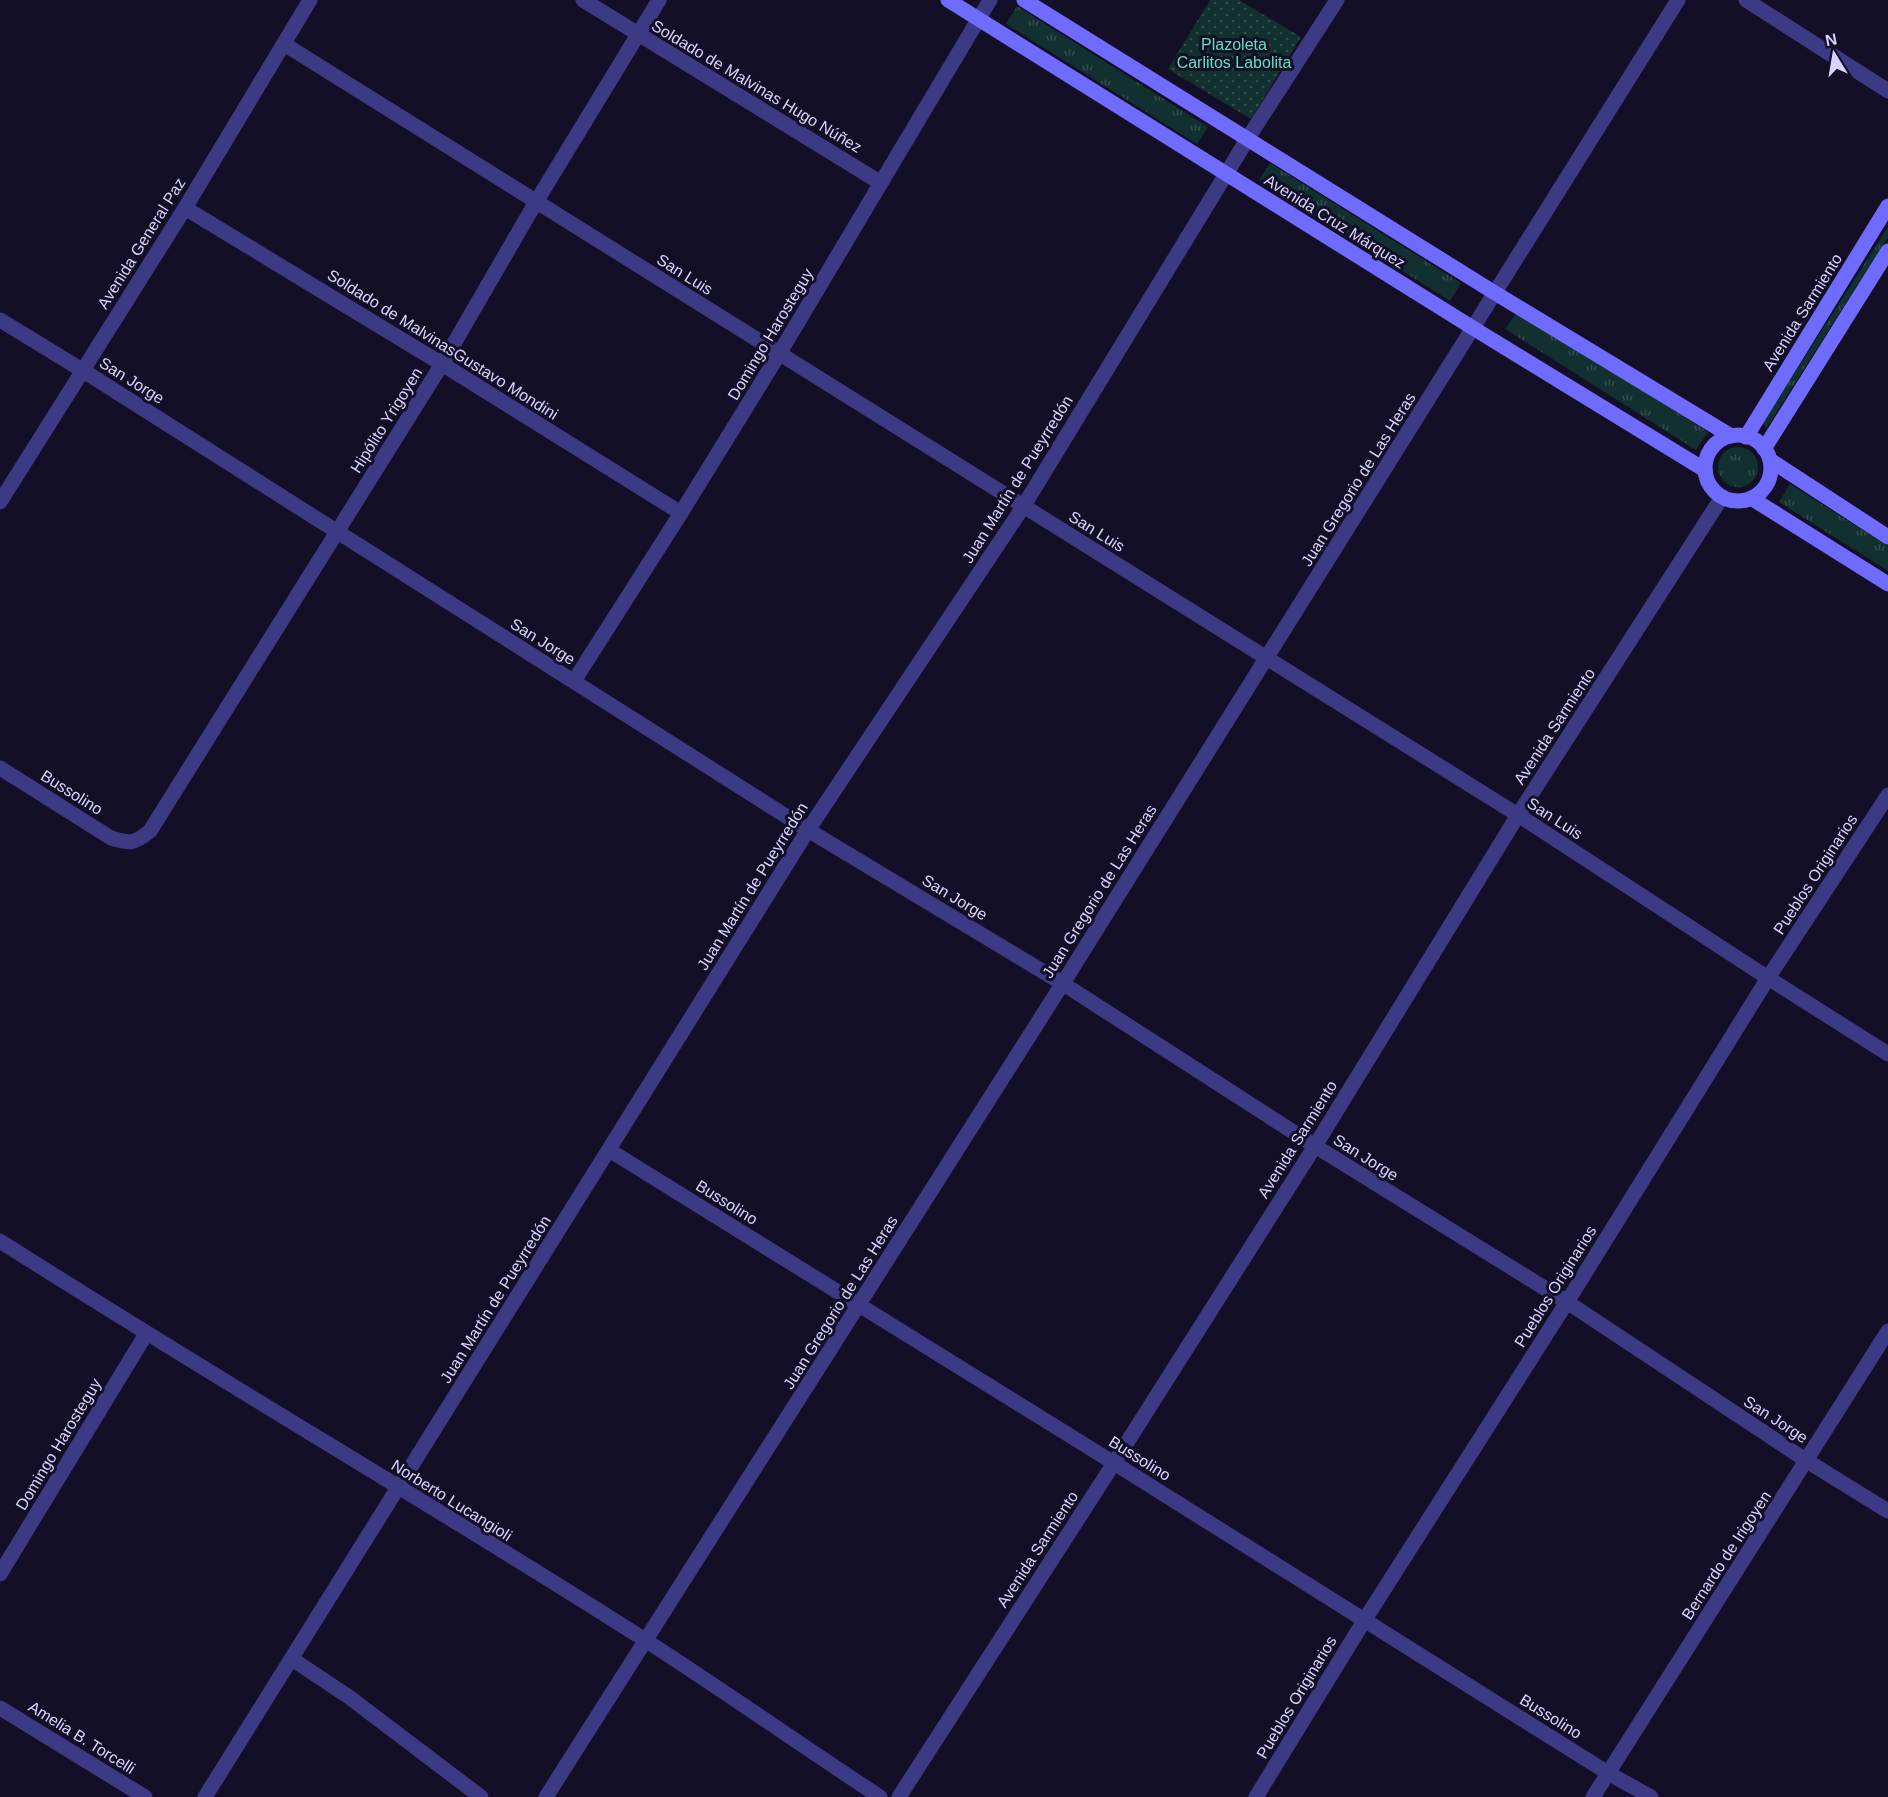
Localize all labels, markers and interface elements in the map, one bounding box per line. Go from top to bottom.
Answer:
street label: Soldado de Malvinas Hugo Núñez [649,17,865,156]
north arrow [1804,24,1864,84]
text: N [1824,30,1839,49]
park label: Plazoleta Carlitos Labolita [1177,36,1291,71]
street label: Avenida Cruz Márquez [1261,171,1408,272]
street label: Avenida General Paz [94,175,189,312]
street label: Avenida Sarmiento [1759,250,1845,374]
street label: San Luis [654,251,716,298]
street label: Domingo Harosteguy [724,265,816,403]
street label: Soldado de MalvinasGustavo Mondini [324,266,561,423]
street label: San Jorge [96,354,167,407]
street label: Hipólito Yrigoyen [347,365,426,476]
street label: Juan Gregorio de Las Heras [1298,390,1419,569]
street label: Juan Martín de Pueyrredón [959,393,1076,566]
street label: San Luis [1066,508,1128,555]
street label: San Jorge [507,615,578,668]
street label: Avenida Sarmiento [1511,665,1598,787]
street label: Bussolino [38,767,106,818]
street label: San Luis [1524,794,1585,843]
street label: Juan Martín de Pueyrredón [694,800,811,973]
street label: Juan Gregorio de Las Heras [1039,802,1160,981]
street label: Pueblos Originarios [1770,811,1861,937]
street label: San Jorge [919,871,990,924]
street label: Avenida Sarmiento [1254,1077,1340,1201]
street label: San Jorge [1330,1131,1401,1184]
street label: Bussolino [693,1177,761,1228]
street label: Juan Martín de Pueyrredón [437,1213,554,1386]
street label: Juan Gregorio de Las Heras [780,1213,901,1392]
street label: Pueblos Originarios [1511,1223,1600,1350]
street label: Domingo Harosteguy [12,1375,104,1513]
street label: San Jorge [1741,1392,1811,1446]
street label: Bussolino [1106,1433,1174,1484]
street label: Norberto Lucangioli [388,1456,515,1544]
street label: Avenida Sarmiento [994,1488,1081,1610]
street label: Bernardo de Irigoyen [1679,1488,1774,1623]
street label: Pueblos Originarios [1253,1633,1340,1761]
street label: Bussolino [1517,1691,1585,1742]
street label: Amelia B. Torcelli [25,1698,138,1777]

